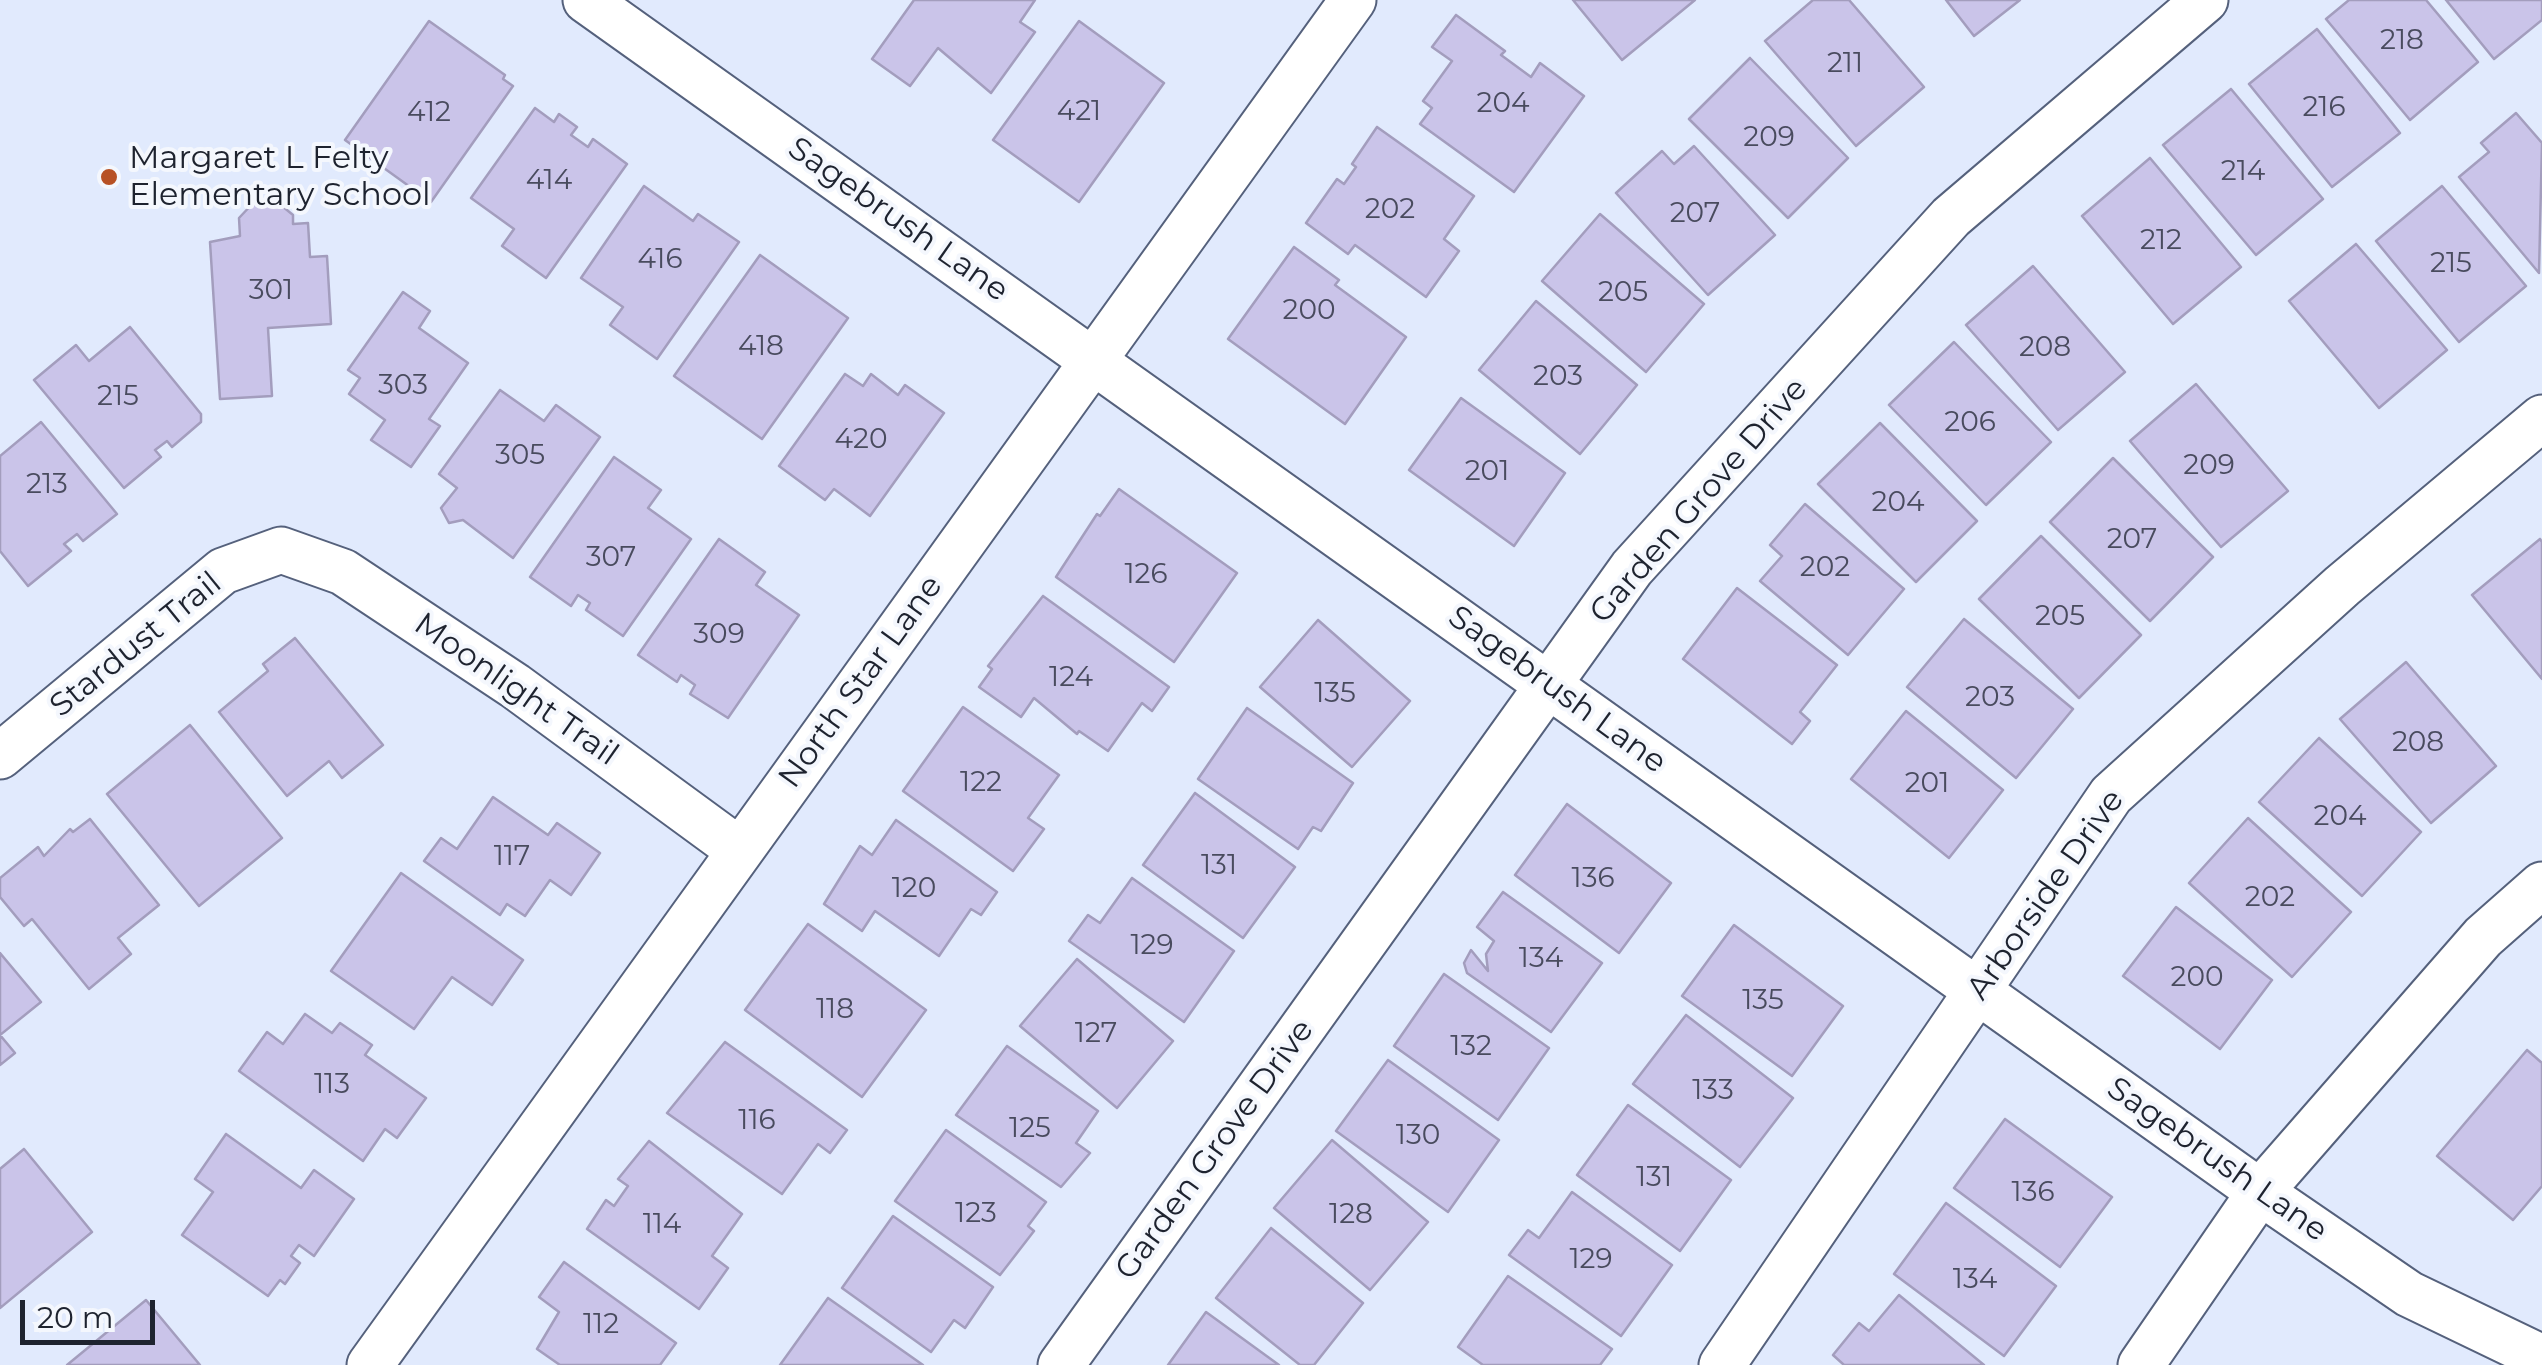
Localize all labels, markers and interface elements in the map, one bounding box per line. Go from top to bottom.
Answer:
house number: 218 [2380,24,2424,58]
house number: 211 [1827,47,1863,81]
house number: 204 [1477,87,1529,121]
house number: 216 [2302,91,2346,125]
house number: 421 [1057,95,1101,129]
house number: 412 [407,96,451,130]
house number: 209 [1743,121,1795,155]
street label: Sagebrush Lane [780,130,1016,310]
place label: Margaret L Felty Elementary School [129,140,431,215]
house number: 214 [2221,155,2265,189]
house number: 414 [526,164,572,198]
marker: Margaret L Felty Elementary School [98,166,120,188]
house number: 202 [1365,193,1415,227]
house number: 207 [1670,197,1720,231]
house number: 212 [2140,224,2182,258]
house number: 416 [638,243,682,277]
house number: 215 [2430,247,2472,281]
house number: 301 [249,274,293,308]
house number: 205 [1598,276,1648,310]
house number: 200 [1283,294,1335,328]
house number: 418 [738,330,784,364]
house number: 208 [2019,331,2071,365]
house number: 203 [1533,360,1583,394]
house number: 303 [378,369,428,403]
street label: Garden Grove Drive [1582,371,1816,631]
house number: 215 [97,380,139,414]
house number: 206 [1944,406,1996,440]
house number: 420 [835,423,887,457]
house number: 305 [495,439,545,473]
house number: 209 [2183,449,2235,483]
house number: 201 [1465,455,1509,489]
house number: 213 [26,468,68,502]
house number: 204 [1872,486,1924,520]
house number: 207 [2107,523,2157,557]
house number: 307 [586,541,636,575]
house number: 202 [1800,551,1850,585]
house number: 126 [1124,558,1168,592]
street label: Stardust Trail [43,564,229,726]
street label: North Star Lane [771,568,951,796]
street label: Sagebrush Lane [1440,598,1674,782]
house number: 205 [2035,600,2085,634]
street label: Moonlight Trail [407,605,625,775]
house number: 309 [693,618,745,652]
house number: 124 [1049,661,1093,695]
house number: 135 [1314,677,1356,711]
house number: 203 [1965,681,2015,715]
house number: 208 [2392,726,2444,760]
house number: 122 [960,766,1002,800]
house number: 201 [1905,767,1949,801]
street label: Arborside Drive [1959,783,2133,1007]
house number: 204 [2314,800,2366,834]
house number: 117 [494,840,530,874]
house number: 131 [1201,849,1237,883]
house number: 136 [1572,862,1614,896]
house number: 120 [892,872,936,906]
house number: 202 [2245,881,2295,915]
house number: 129 [1130,929,1174,963]
house number: 134 [1519,942,1563,976]
house number: 200 [2171,961,2223,995]
house number: 135 [1742,984,1784,1018]
house number: 118 [816,993,854,1027]
street label: Garden Grove Drive [1108,1012,1322,1288]
house number: 127 [1075,1017,1117,1051]
house number: 132 [1450,1030,1492,1064]
house number: 113 [314,1068,350,1102]
street label: Sagebrush Lane [2099,1070,2335,1250]
house number: 133 [1692,1074,1734,1108]
house number: 116 [738,1104,776,1138]
house number: 125 [1009,1112,1051,1146]
house number: 130 [1396,1119,1440,1153]
house number: 131 [1636,1161,1672,1195]
house number: 136 [2012,1176,2054,1210]
house number: 123 [955,1197,997,1231]
house number: 128 [1329,1198,1373,1232]
house number: 114 [643,1208,681,1242]
house number: 129 [1569,1243,1613,1277]
house number: 134 [1953,1263,1997,1297]
scale bar [25,1280,160,1342]
text: 20 m [37,1299,114,1336]
house number: 112 [583,1308,619,1342]

